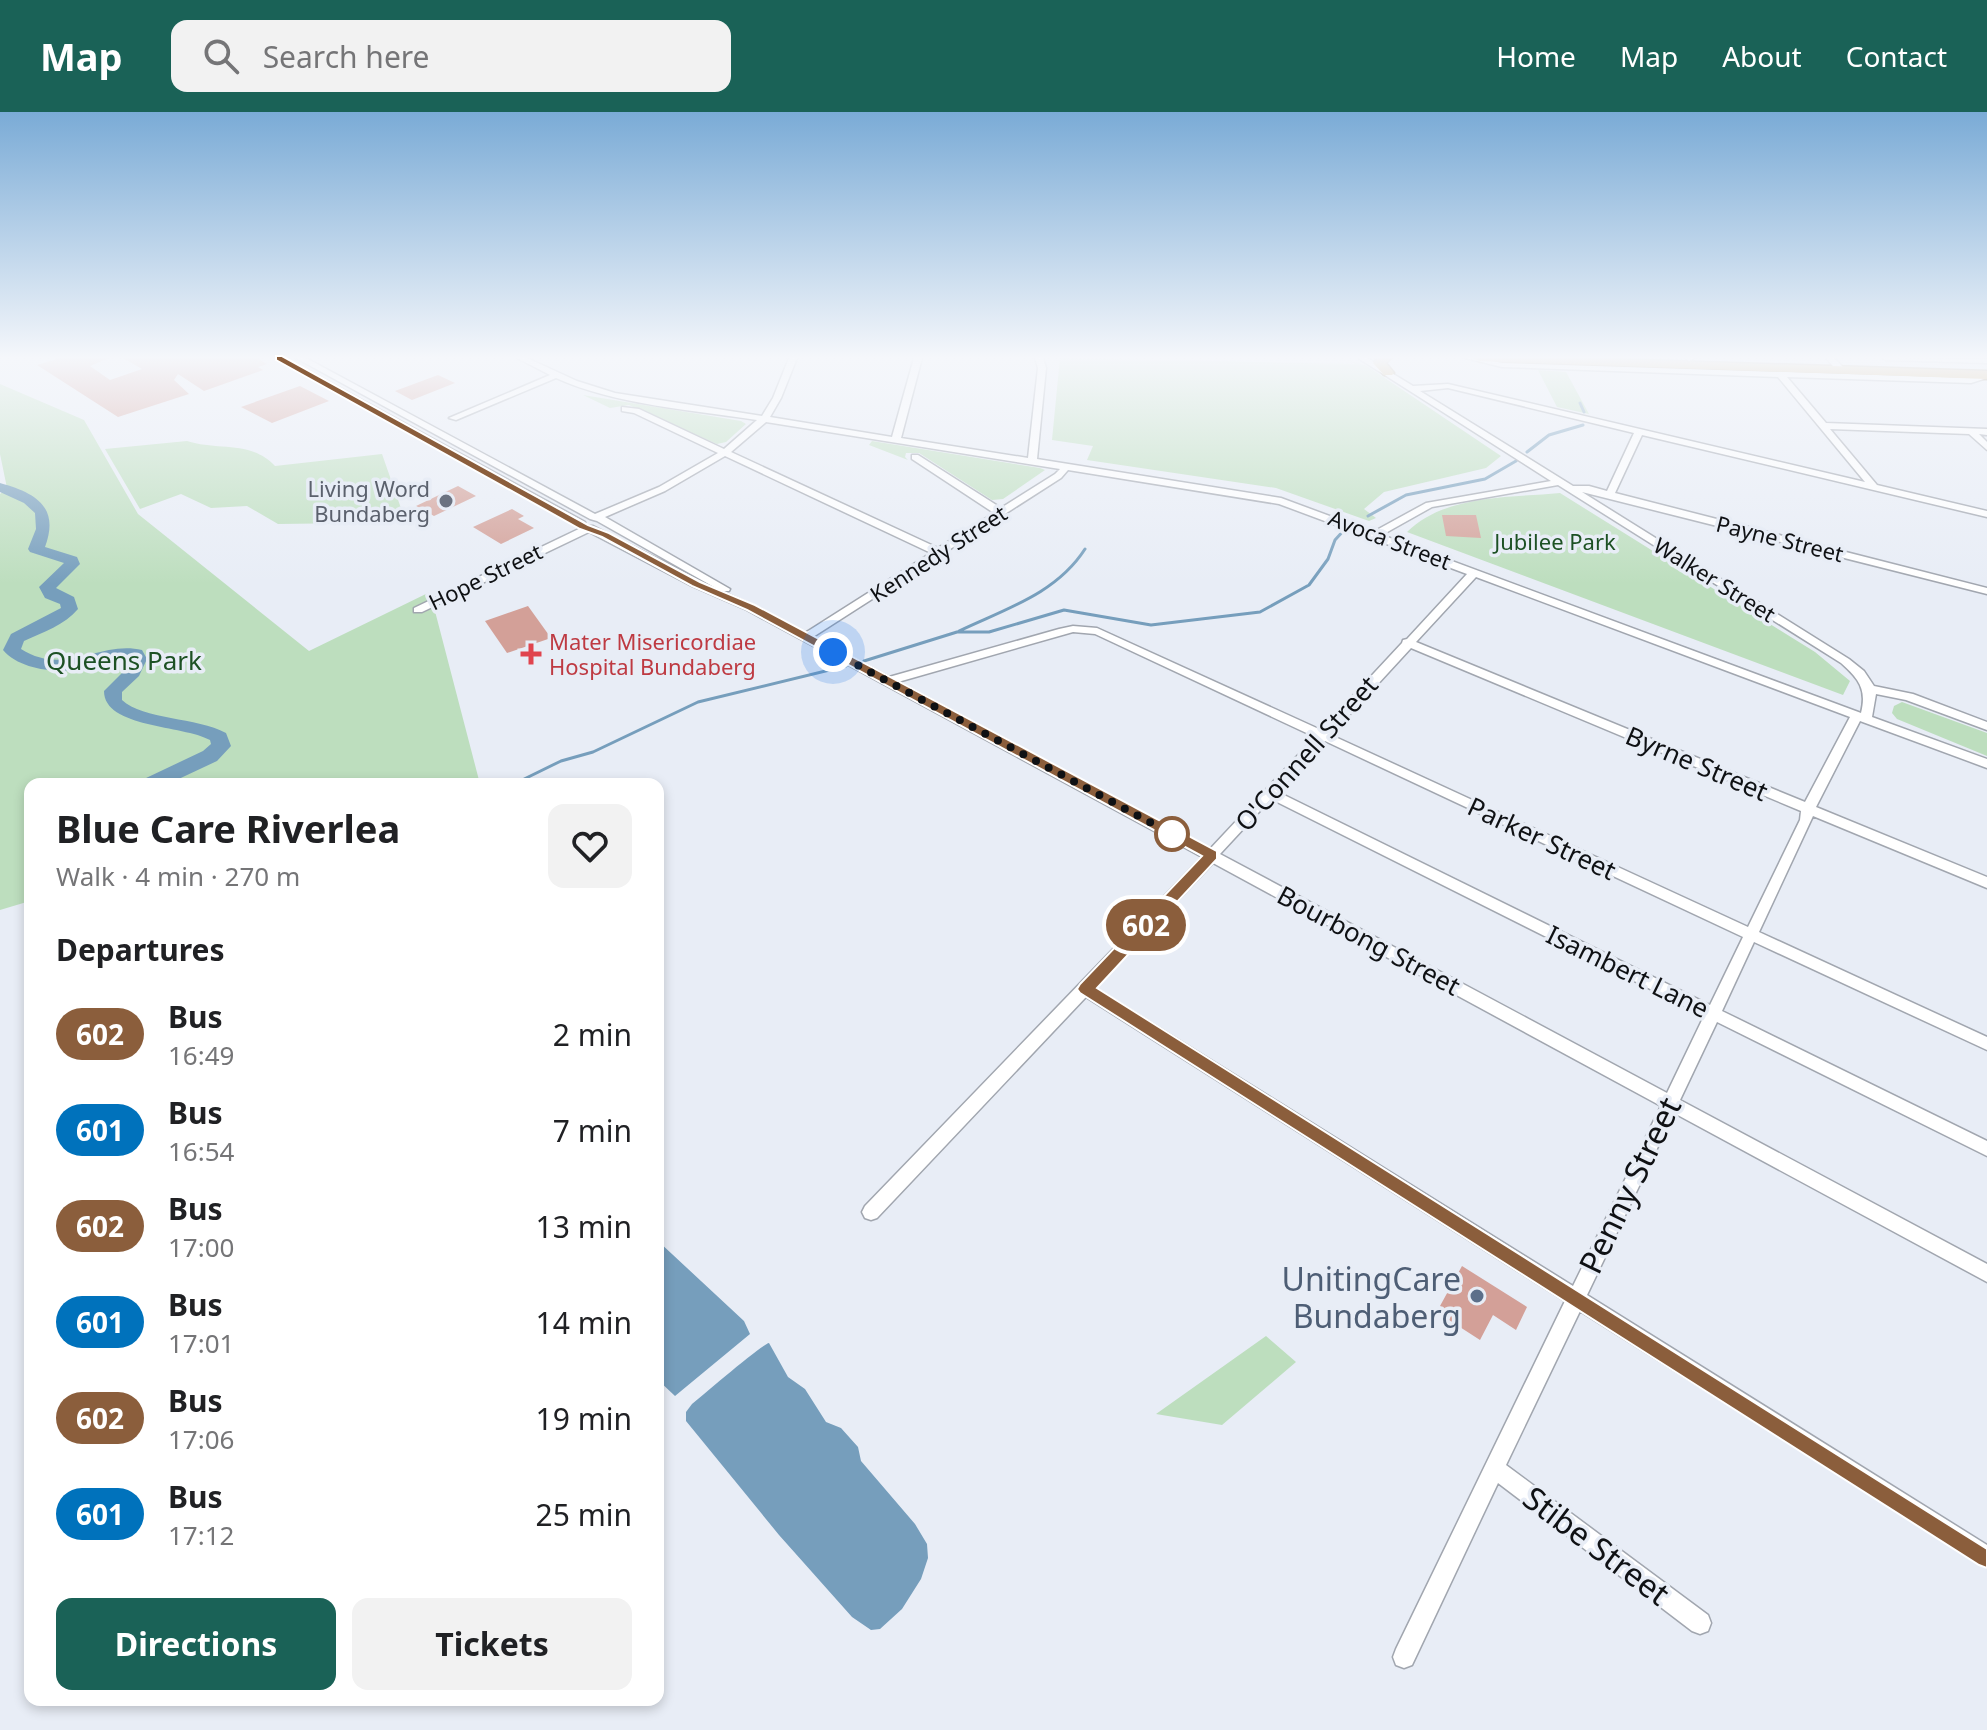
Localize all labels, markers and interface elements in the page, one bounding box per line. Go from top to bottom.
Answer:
search box [171,20,731,92]
text: Map [40,30,123,82]
icon: search [199,34,243,78]
text: Search here [263,36,430,77]
text: Home [1496,37,1576,75]
text: Map [1620,37,1678,75]
text: About [1722,37,1802,75]
text: Contact [1846,37,1947,75]
place label: Living Word Bundaberg [308,473,430,528]
marker: Living Word Bundaberg [437,492,455,510]
street label: Kennedy Street [864,497,1012,608]
street label: Avoca Street [1325,502,1455,576]
street label: Payne Street [1713,508,1847,568]
park label: Jubilee Park [1492,526,1616,556]
street label: Walker Street [1648,530,1782,628]
street label: Hope Street [423,536,547,616]
place label: Mater Misericordiae Hospital Bundaberg [549,626,756,681]
your location [813,632,853,672]
park label: Queens Park [46,642,202,678]
marker: Mater Misericordiae Hospital Bundaberg [520,643,542,665]
street label: O'Connell Street [1226,667,1386,839]
street label: Byrne Street [1620,717,1774,809]
street label: Parker Street [1462,788,1622,888]
text: Blue Care Riverlea [56,802,400,854]
button: heart [548,804,632,888]
unlabelled marker [1155,817,1189,851]
text: Walk · 4 min · 270 m [56,858,300,894]
street label: Bourbong Street [1271,877,1467,1003]
line badge: 602 [1100,899,1192,951]
text: 602 [1122,906,1170,944]
street label: Isambert Lane [1541,916,1715,1026]
text: Departures [56,929,225,970]
text: Bus [168,996,223,1037]
text: 2 min [553,1014,632,1055]
text: 602 [76,1015,124,1053]
text: 16:49 [168,1037,234,1073]
street label: Penny Street [1568,1090,1690,1280]
text: Bus [168,1092,223,1133]
text: 7 min [553,1110,632,1151]
text: 601 [76,1111,124,1149]
text: 16:54 [168,1133,234,1169]
text: Bus [168,1188,223,1229]
text: 13 min [536,1206,632,1247]
text: 602 [76,1207,124,1245]
text: 17:00 [168,1229,234,1265]
place label: UnitingCare Bundaberg [1282,1257,1461,1337]
text: Bus [168,1284,223,1325]
marker: UnitingCare Bundaberg [1468,1287,1486,1305]
text: 14 min [536,1302,632,1343]
text: 601 [76,1303,124,1341]
text: 17:01 [168,1325,234,1361]
text: Bus [168,1380,223,1421]
text: 19 min [536,1398,632,1439]
text: 602 [76,1399,124,1437]
text: 17:06 [168,1421,234,1457]
text: Bus [168,1476,223,1517]
street label: Stibe Street [1515,1476,1679,1614]
text: 25 min [536,1494,632,1535]
text: 601 [76,1495,124,1533]
text: 17:12 [168,1517,234,1553]
button: Directions [56,1598,336,1690]
button: Tickets [352,1598,632,1690]

